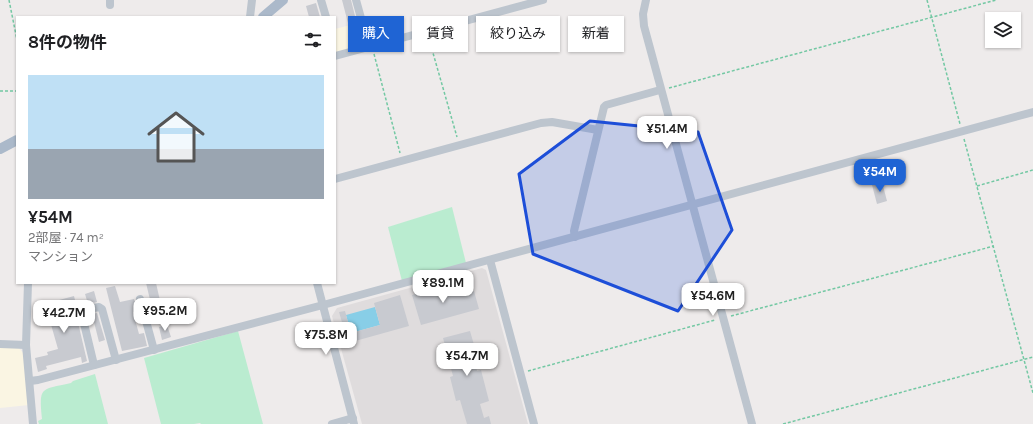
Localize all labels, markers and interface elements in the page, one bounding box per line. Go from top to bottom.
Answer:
map controls [985,12,1021,48]
button: layers [985,12,1021,48]
chip: 購入 [348,16,404,52]
chip: 賃貸 [412,16,468,52]
chip: 絞り込み [476,16,560,52]
chip: 新着 [568,16,624,52]
icon: filters [302,29,324,51]
text: 8件の物件 [28,32,107,52]
icon: home [140,101,212,173]
pin: ¥51.4M [634,116,700,150]
text: ¥51.4M [646,121,688,136]
pin: ¥54M [856,159,904,193]
text: ¥54M [863,164,897,179]
text: ¥54M [28,207,73,227]
text: 2部屋 · 74 m² [28,230,104,245]
text: マンション [28,249,93,264]
pin: ¥89.1M [410,270,476,304]
text: ¥89.1M [422,275,464,290]
pin: ¥54.6M [680,283,746,317]
text: ¥54.6M [691,288,735,303]
pin: ¥95.2M [132,298,198,332]
pin: ¥42.7M [31,300,97,334]
text: ¥95.2M [142,303,188,318]
text: ¥42.7M [42,305,86,320]
pin: ¥75.8M [293,322,359,356]
text: ¥75.8M [304,327,348,342]
pin: ¥54.7M [434,343,500,377]
text: ¥54.7M [445,348,489,363]

